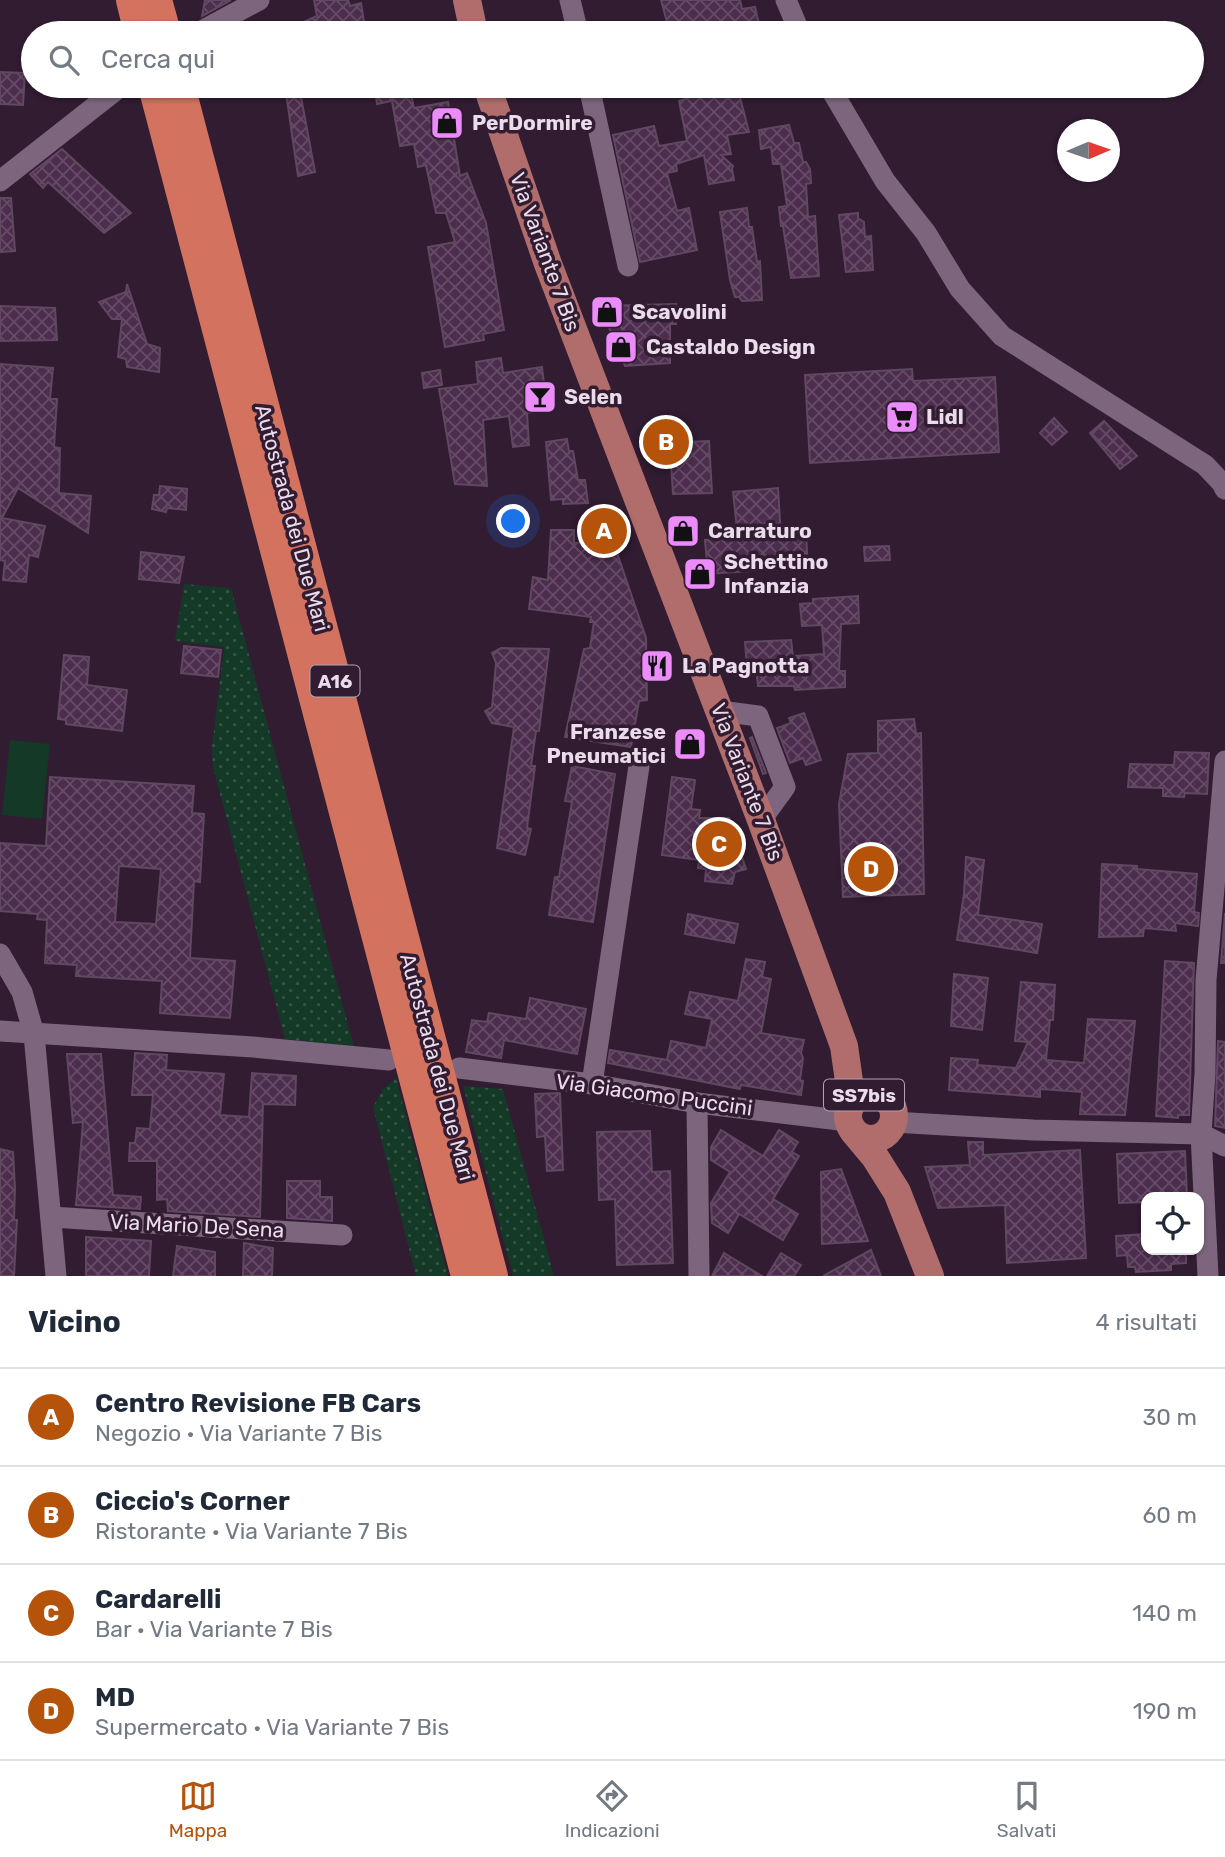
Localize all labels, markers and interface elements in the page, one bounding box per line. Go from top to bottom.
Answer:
search box [21,21,1204,98]
icon: search [45,41,83,79]
text: Cerca qui [101,44,215,75]
shop icon: PerDormire [428,104,466,142]
place label: PerDormire [472,110,593,135]
north arrow [1057,119,1120,182]
street label: Via Variante 7 Bis [505,169,586,335]
shop icon: Scavolini [588,293,626,331]
place label: Scavolini [632,299,727,324]
shop icon: Castaldo Design [602,328,640,366]
place label: Castaldo Design [646,334,815,359]
bar icon: Selen [521,378,559,416]
place label: Selen [564,384,622,409]
supermarket icon: Lidl [883,398,921,436]
street label: Autostrada dei Due Mari [250,402,335,634]
place label: Lidl [926,404,964,429]
pin: B [643,416,689,468]
your location [496,504,530,538]
pin: A [581,505,627,557]
shop icon: Carraturo [664,512,702,550]
place label: Carraturo [708,518,812,543]
place label: Schettino Infanzia [724,549,828,598]
shop icon: Schettino Infanzia [681,555,719,593]
restaurant icon: La Pagnotta [638,647,676,685]
place label: La Pagnotta [682,653,809,678]
road number: A16 [310,666,360,696]
street label: Via Variante 7 Bis [706,699,789,864]
place label: Franzese Pneumatici [547,719,666,768]
shop icon: Franzese Pneumatici [671,725,709,763]
pin: C [696,818,742,870]
pin: D [848,843,894,895]
street label: Autostrada dei Due Mari [395,951,480,1183]
street label: Via Giacomo Puccini [554,1068,754,1121]
road number: SS7bis [824,1079,904,1110]
map controls [1141,1192,1204,1255]
button: locate [1141,1192,1204,1255]
street label: Via Mario De Sena [109,1208,285,1243]
text: Vicino [28,1304,121,1340]
text: 4 risultati [1095,1308,1197,1336]
text: Centro Revisione FB Cars [95,1388,421,1419]
text: A [43,1403,59,1431]
text: 30 m [1142,1403,1197,1431]
text: Negozio · Via Variante 7 Bis [95,1419,382,1447]
text: Ciccio's Corner [95,1486,290,1517]
text: B [43,1501,59,1529]
text: 60 m [1142,1501,1197,1529]
text: Ristorante · Via Variante 7 Bis [95,1517,408,1545]
text: Cardarelli [95,1584,221,1615]
text: C [43,1599,59,1627]
text: 140 m [1132,1599,1197,1627]
text: Bar · Via Variante 7 Bis [95,1615,333,1643]
text: MD [95,1682,135,1713]
text: D [43,1697,59,1725]
text: 190 m [1133,1697,1197,1725]
text: Supermercato · Via Variante 7 Bis [95,1713,449,1741]
tab: Mappa [169,1777,227,1842]
tab: Indicazioni [565,1777,660,1842]
tab: Salvati [997,1777,1056,1842]

